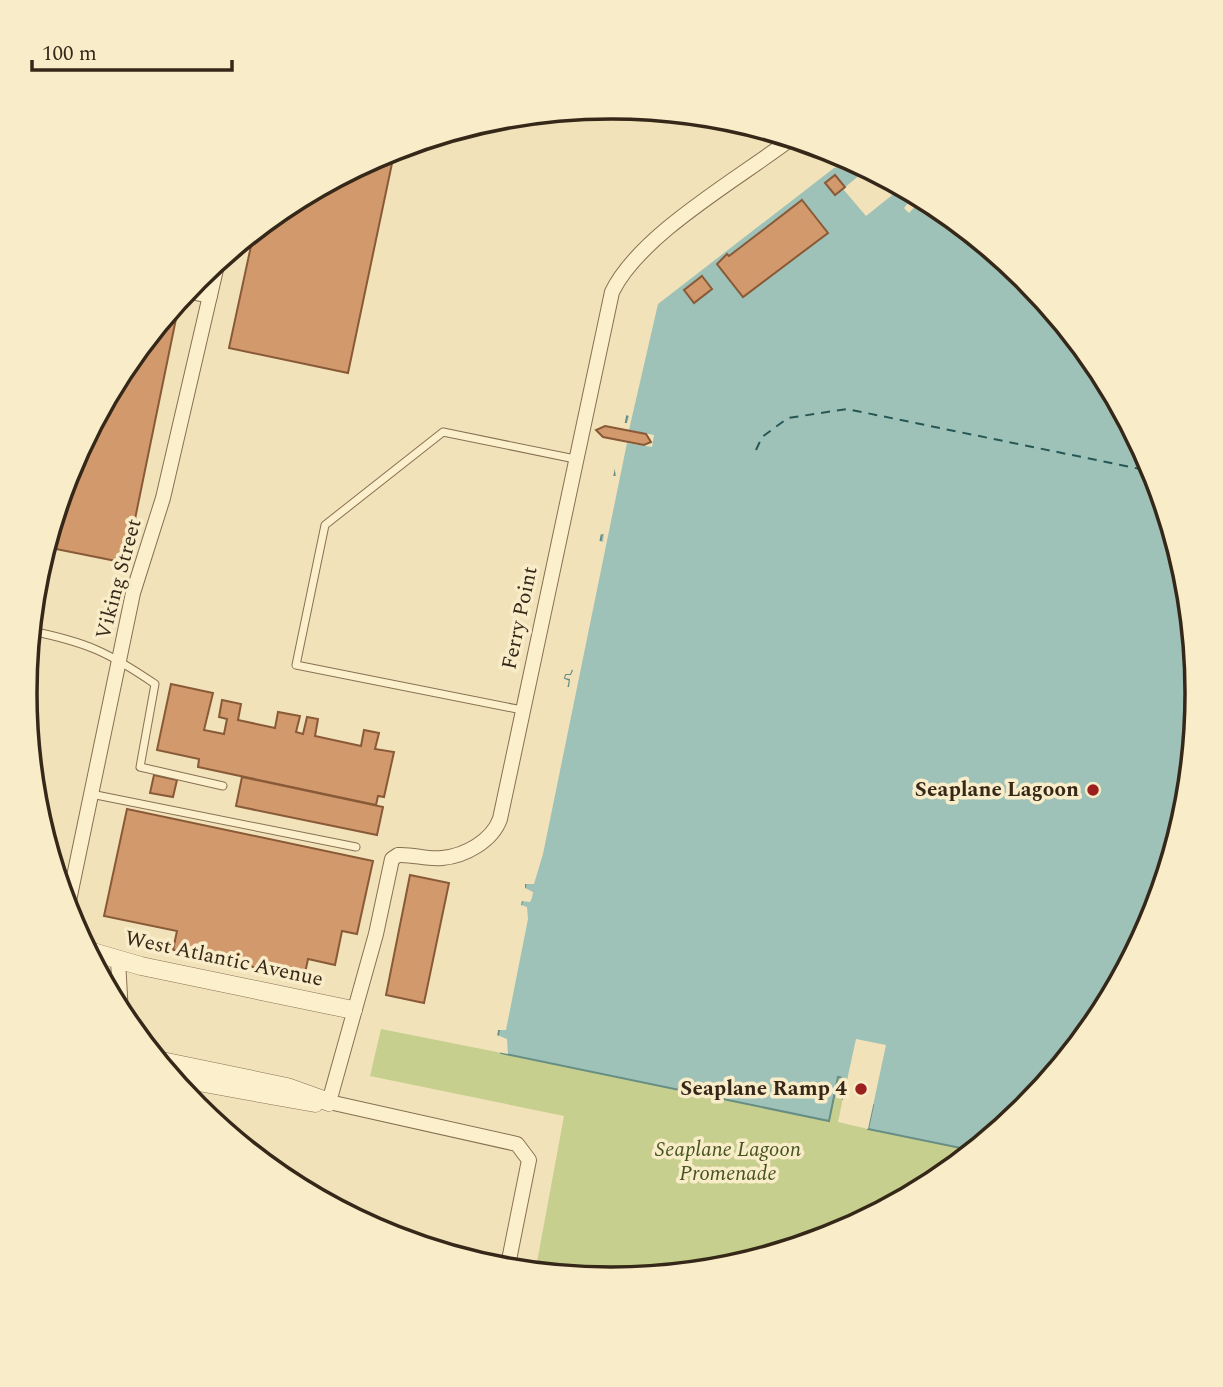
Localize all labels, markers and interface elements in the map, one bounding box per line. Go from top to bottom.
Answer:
scale bar [32,28,231,72]
text: 100 m [42,38,97,70]
street label: Viking Street [88,515,150,643]
street label: Ferry Point [493,563,547,673]
place label: Seaplane Lagoon [915,774,1079,806]
marker: Seaplane Lagoon [1085,782,1101,798]
street label: West Atlantic Avenue [122,922,326,996]
place label: Seaplane Ramp 4 [680,1073,847,1105]
marker: Seaplane Ramp 4 [853,1081,869,1097]
park label: Seaplane Lagoon Promenade [655,1134,801,1190]

